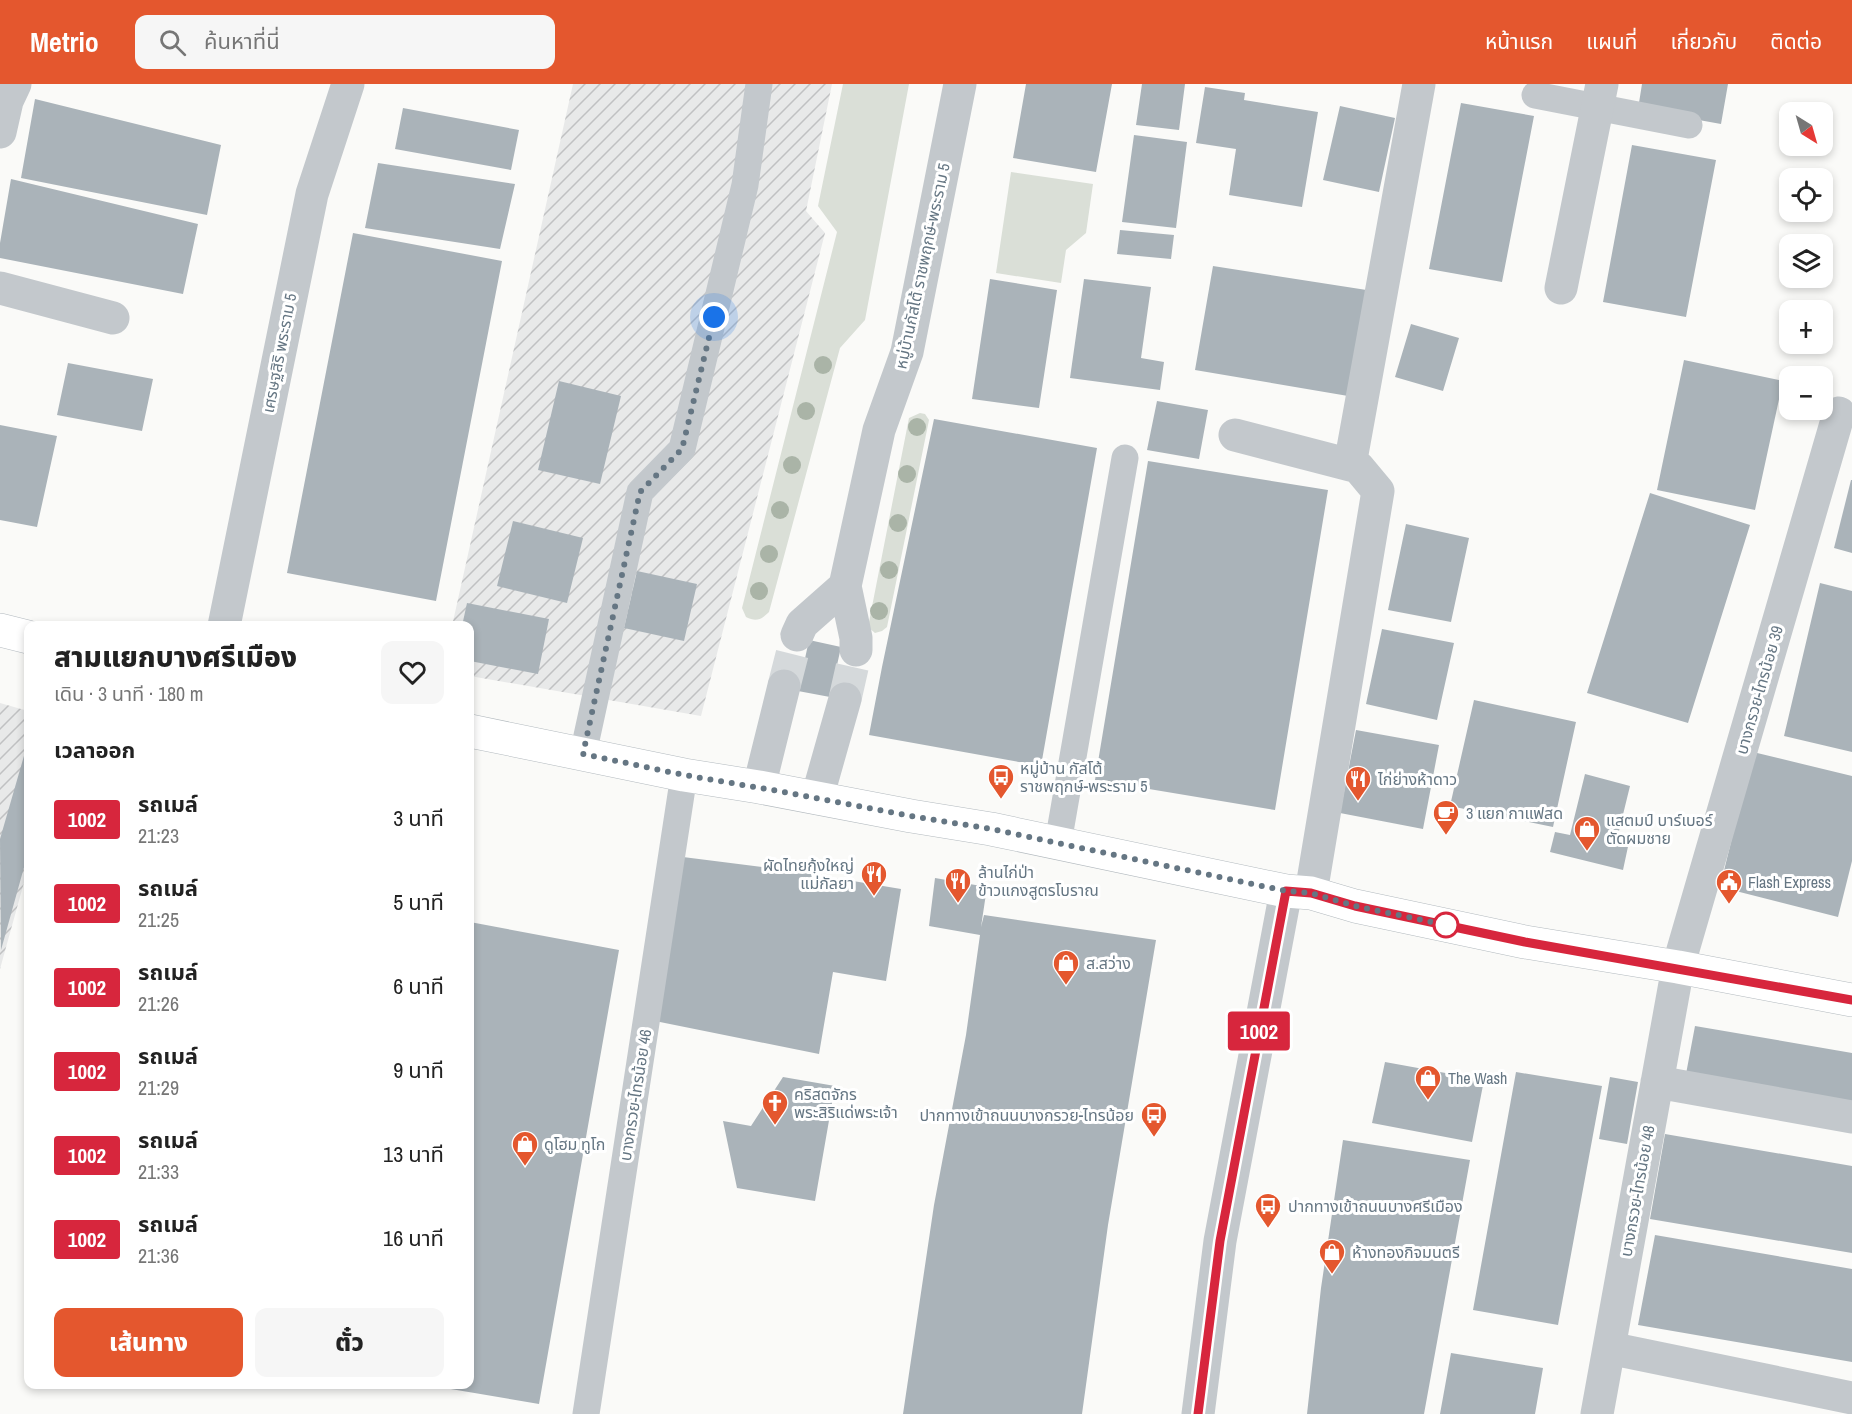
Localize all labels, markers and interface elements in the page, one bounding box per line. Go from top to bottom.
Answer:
search box [135,15,555,69]
text: Metrio [30,23,99,61]
icon: search [156,26,189,59]
text: ค้นหาที่นี่ [204,26,280,56]
text: หน้าแรก [1485,27,1553,56]
text: แผนที่ [1586,27,1637,56]
text: เกี่ยวกับ [1670,27,1737,56]
text: ติดต่อ [1770,27,1822,56]
north arrow [1779,102,1833,156]
map controls [1779,102,1833,420]
street label: หมู่บ้านกัสโต้ ราชพฤกษ์-พระราม 5 [889,161,955,371]
button: locate [1779,168,1833,222]
button: layers [1779,234,1833,288]
street label: เศรษฐสิริ พระราม 5 [257,291,301,415]
button: + [1779,300,1833,354]
your location [699,302,729,332]
button: − [1779,366,1833,420]
street label: บางกรวย-ไทรน้อย 39 [1730,623,1788,757]
text: สามแยกบางศรีเมือง [54,638,297,676]
button: heart [381,641,444,704]
text: เดิน · 3 นาที · 180 m [54,680,203,707]
text: เวลาออก [54,735,135,765]
place label: หมู่บ้าน กัสโต้ ราชพฤกษ์-พระราม 5 [1020,757,1147,797]
bus stop icon: หมู่บ้าน กัสโต้ ราชพฤกษ์-พระราม 5 [986,762,1016,800]
restaurant icon: ไก่ย่างห้าดาว [1343,764,1373,802]
place label: ไก่ย่างห้าดาว [1377,768,1457,790]
text: รถเมล์ [138,789,198,819]
cafe icon: 3 แยก กาแฟสด [1431,798,1461,836]
place label: 3 แยก กาแฟสด [1466,802,1563,824]
text: 3 นาที [393,803,444,833]
text: 1002 [68,805,106,834]
place label: แสตมป์ บาร์เบอร์ ตัดผมชาย [1606,809,1713,849]
shop icon: แสตมป์ บาร์เบอร์ ตัดผมชาย [1572,814,1602,852]
text: 21:23 [138,822,179,849]
place label: ผัดไทยกุ้งใหญ่ แม่กัลยา [763,854,854,894]
restaurant icon: ผัดไทยกุ้งใหญ่ แม่กัลยา [859,859,889,897]
place label: ล้านไก่ป่า ข้าวแกงสูตรโบราณ [978,861,1099,901]
restaurant icon: ล้านไก่ป่า ข้าวแกงสูตรโบราณ [943,866,973,904]
public building icon: Flash Express [1714,867,1744,905]
place label: Flash Express [1748,871,1831,893]
text: รถเมล์ [138,873,198,903]
text: 5 นาที [393,887,444,917]
text: 1002 [68,889,106,918]
text: 21:25 [138,906,179,933]
unlabelled marker [1433,912,1459,938]
shop icon: ส.สว่าง [1051,948,1081,986]
place label: ส.สว่าง [1086,952,1131,974]
text: รถเมล์ [138,957,198,987]
text: 6 นาที [393,971,444,1001]
text: 1002 [68,973,106,1002]
text: 21:26 [138,990,179,1017]
line badge: 1002 [1217,1012,1301,1050]
text: 1002 [1240,1017,1278,1046]
street label: บางกรวย-ไทรน้อย 46 [614,1028,656,1162]
text: รถเมล์ [138,1041,198,1071]
text: 9 นาที [393,1055,444,1085]
text: 1002 [68,1057,106,1086]
shop icon: The Wash [1413,1063,1443,1101]
place label: The Wash [1448,1067,1507,1089]
text: 21:29 [138,1074,179,1101]
place label: คริสตจักร พระสิริแด่พระเจ้า [794,1083,898,1123]
church icon: คริสตจักร พระสิริแด่พระเจ้า [760,1088,790,1126]
bus stop icon: ปากทางเข้าถนนบางกรวย-ไทรน้อย [1139,1100,1169,1138]
place label: ปากทางเข้าถนนบางกรวย-ไทรน้อย [920,1104,1134,1126]
street label: บางกรวย-ไทรน้อย 48 [1615,1124,1659,1258]
text: รถเมล์ [138,1125,198,1155]
shop icon: ดูโฮม ทูโก [510,1129,540,1167]
place label: ดูโฮม ทูโก [544,1133,605,1155]
text: 13 นาที [383,1139,444,1169]
text: 1002 [68,1141,106,1170]
text: 21:33 [138,1158,179,1185]
bus stop icon: ปากทางเข้าถนนบางศรีเมือง [1253,1191,1283,1229]
place label: ปากทางเข้าถนนบางศรีเมือง [1288,1195,1463,1217]
text: รถเมล์ [138,1209,198,1239]
text: 16 นาที [383,1223,444,1253]
text: 1002 [68,1225,106,1254]
shop icon: ห้างทองกิจมนตรี [1317,1237,1347,1275]
place label: ห้างทองกิจมนตรี [1352,1241,1460,1263]
text: 21:36 [138,1242,179,1269]
button: เส้นทาง [54,1308,243,1377]
button: ตั๋ว [255,1308,444,1377]

